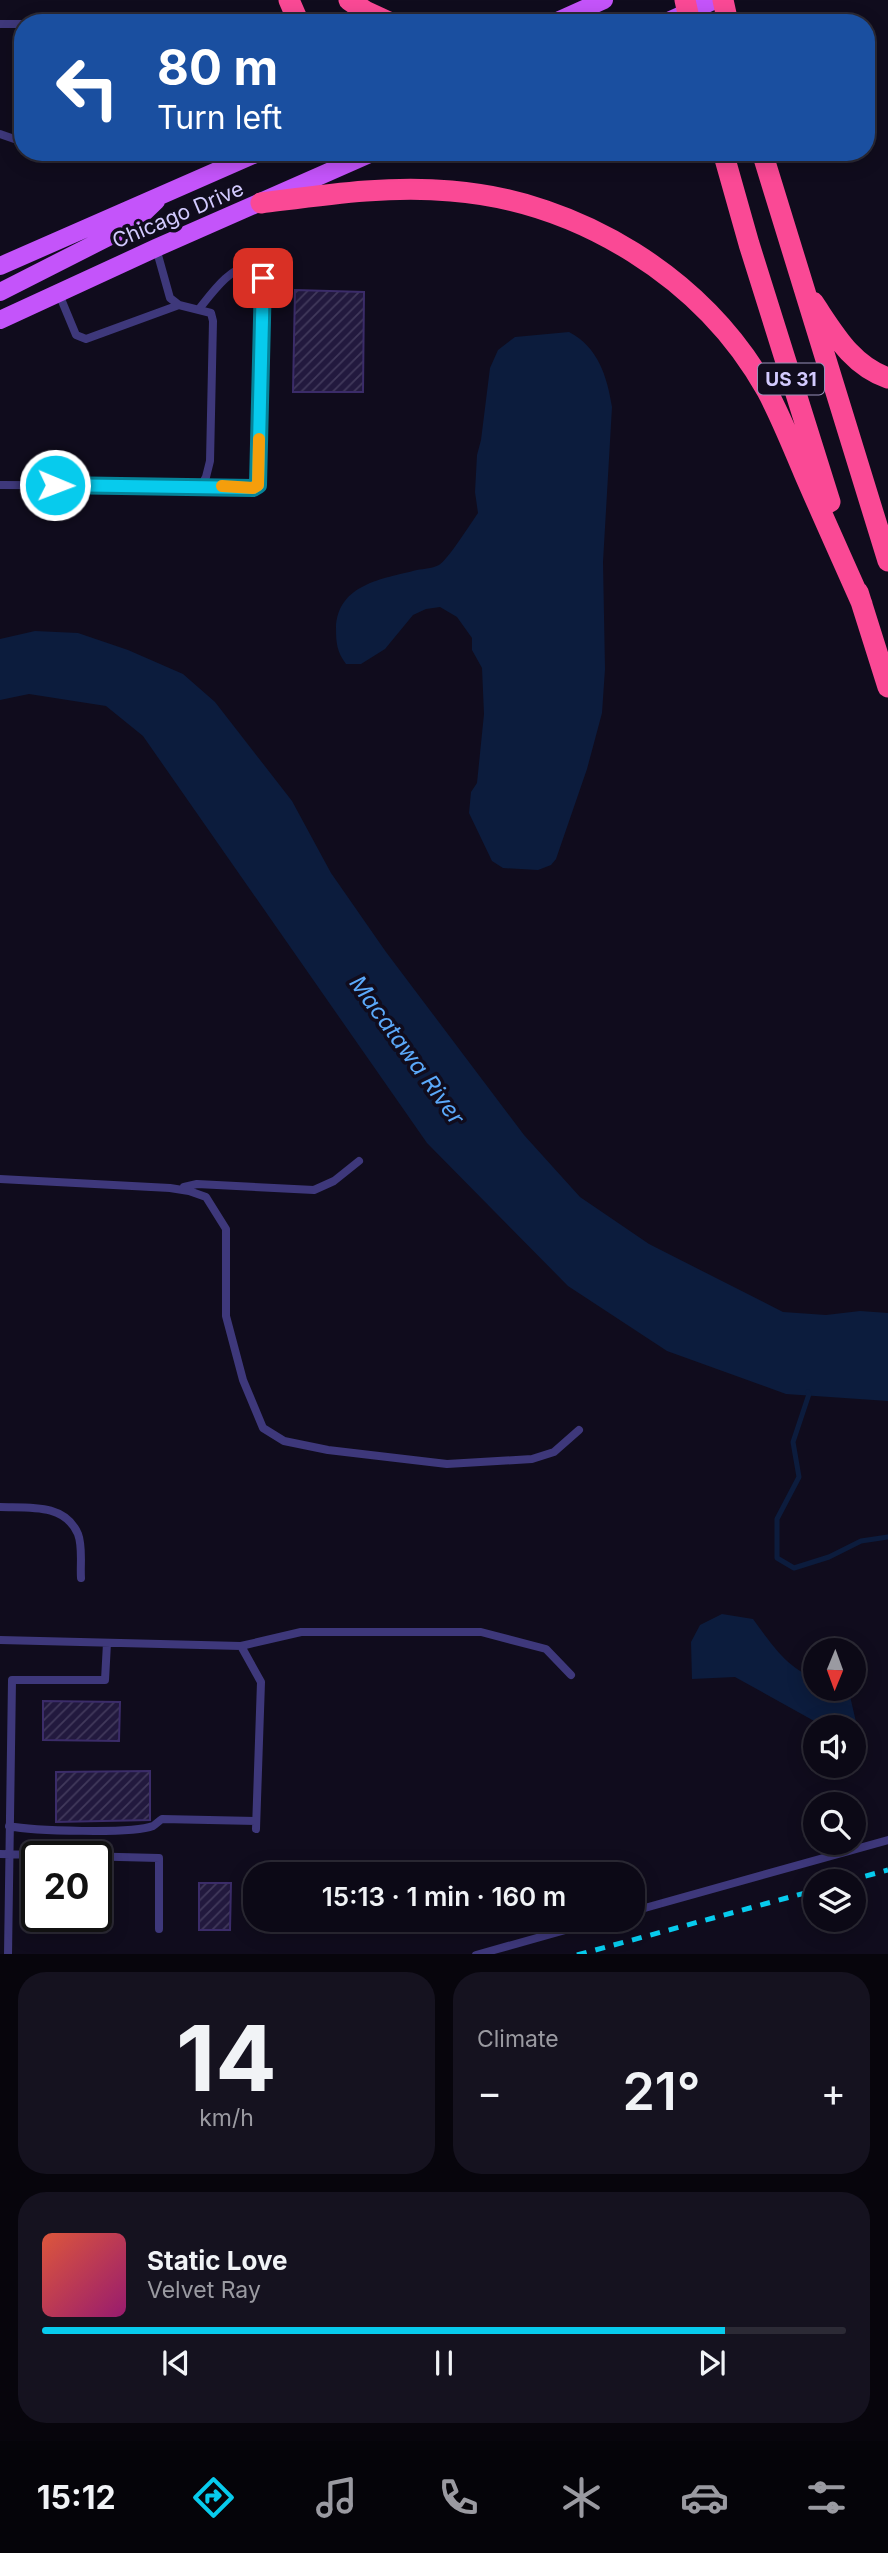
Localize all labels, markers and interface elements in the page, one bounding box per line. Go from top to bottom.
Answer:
text: 80 m [157,38,278,97]
icon: left [42,42,133,133]
text: Turn left [157,98,282,137]
street label: Chicago Drive [108,176,247,253]
pin [233,248,293,308]
icon: arrive [244,259,282,297]
road number: US 31 [758,364,824,394]
position arrow [18,448,92,522]
water label: Macatawa River [344,970,471,1131]
north arrow [803,1638,866,1701]
map controls [803,1638,866,1932]
button: sound [803,1715,866,1778]
button: search [803,1792,866,1855]
speed limit sign: 20 [21,1841,112,1932]
button: layers [803,1869,866,1932]
text: 15:13 · 1 min · 160 m [322,1881,566,1912]
text: 14 [176,2003,277,2113]
text: Climate [477,2025,559,2053]
text: 21° [622,2060,701,2123]
text: − [477,2069,502,2115]
text: + [821,2069,846,2115]
text: km/h [199,2104,254,2132]
text: Static Love [147,2245,288,2276]
text: Velvet Ray [147,2276,261,2304]
icon: previous [157,2344,195,2382]
icon: pause [425,2344,463,2382]
icon: next [693,2344,731,2382]
icon: directions [189,2473,238,2522]
icon: music [312,2473,361,2522]
icon: phone [434,2473,483,2522]
icon: climate [557,2473,606,2522]
icon: car [680,2473,729,2522]
icon: filters [802,2473,851,2522]
text: 15:12 [37,2478,116,2517]

